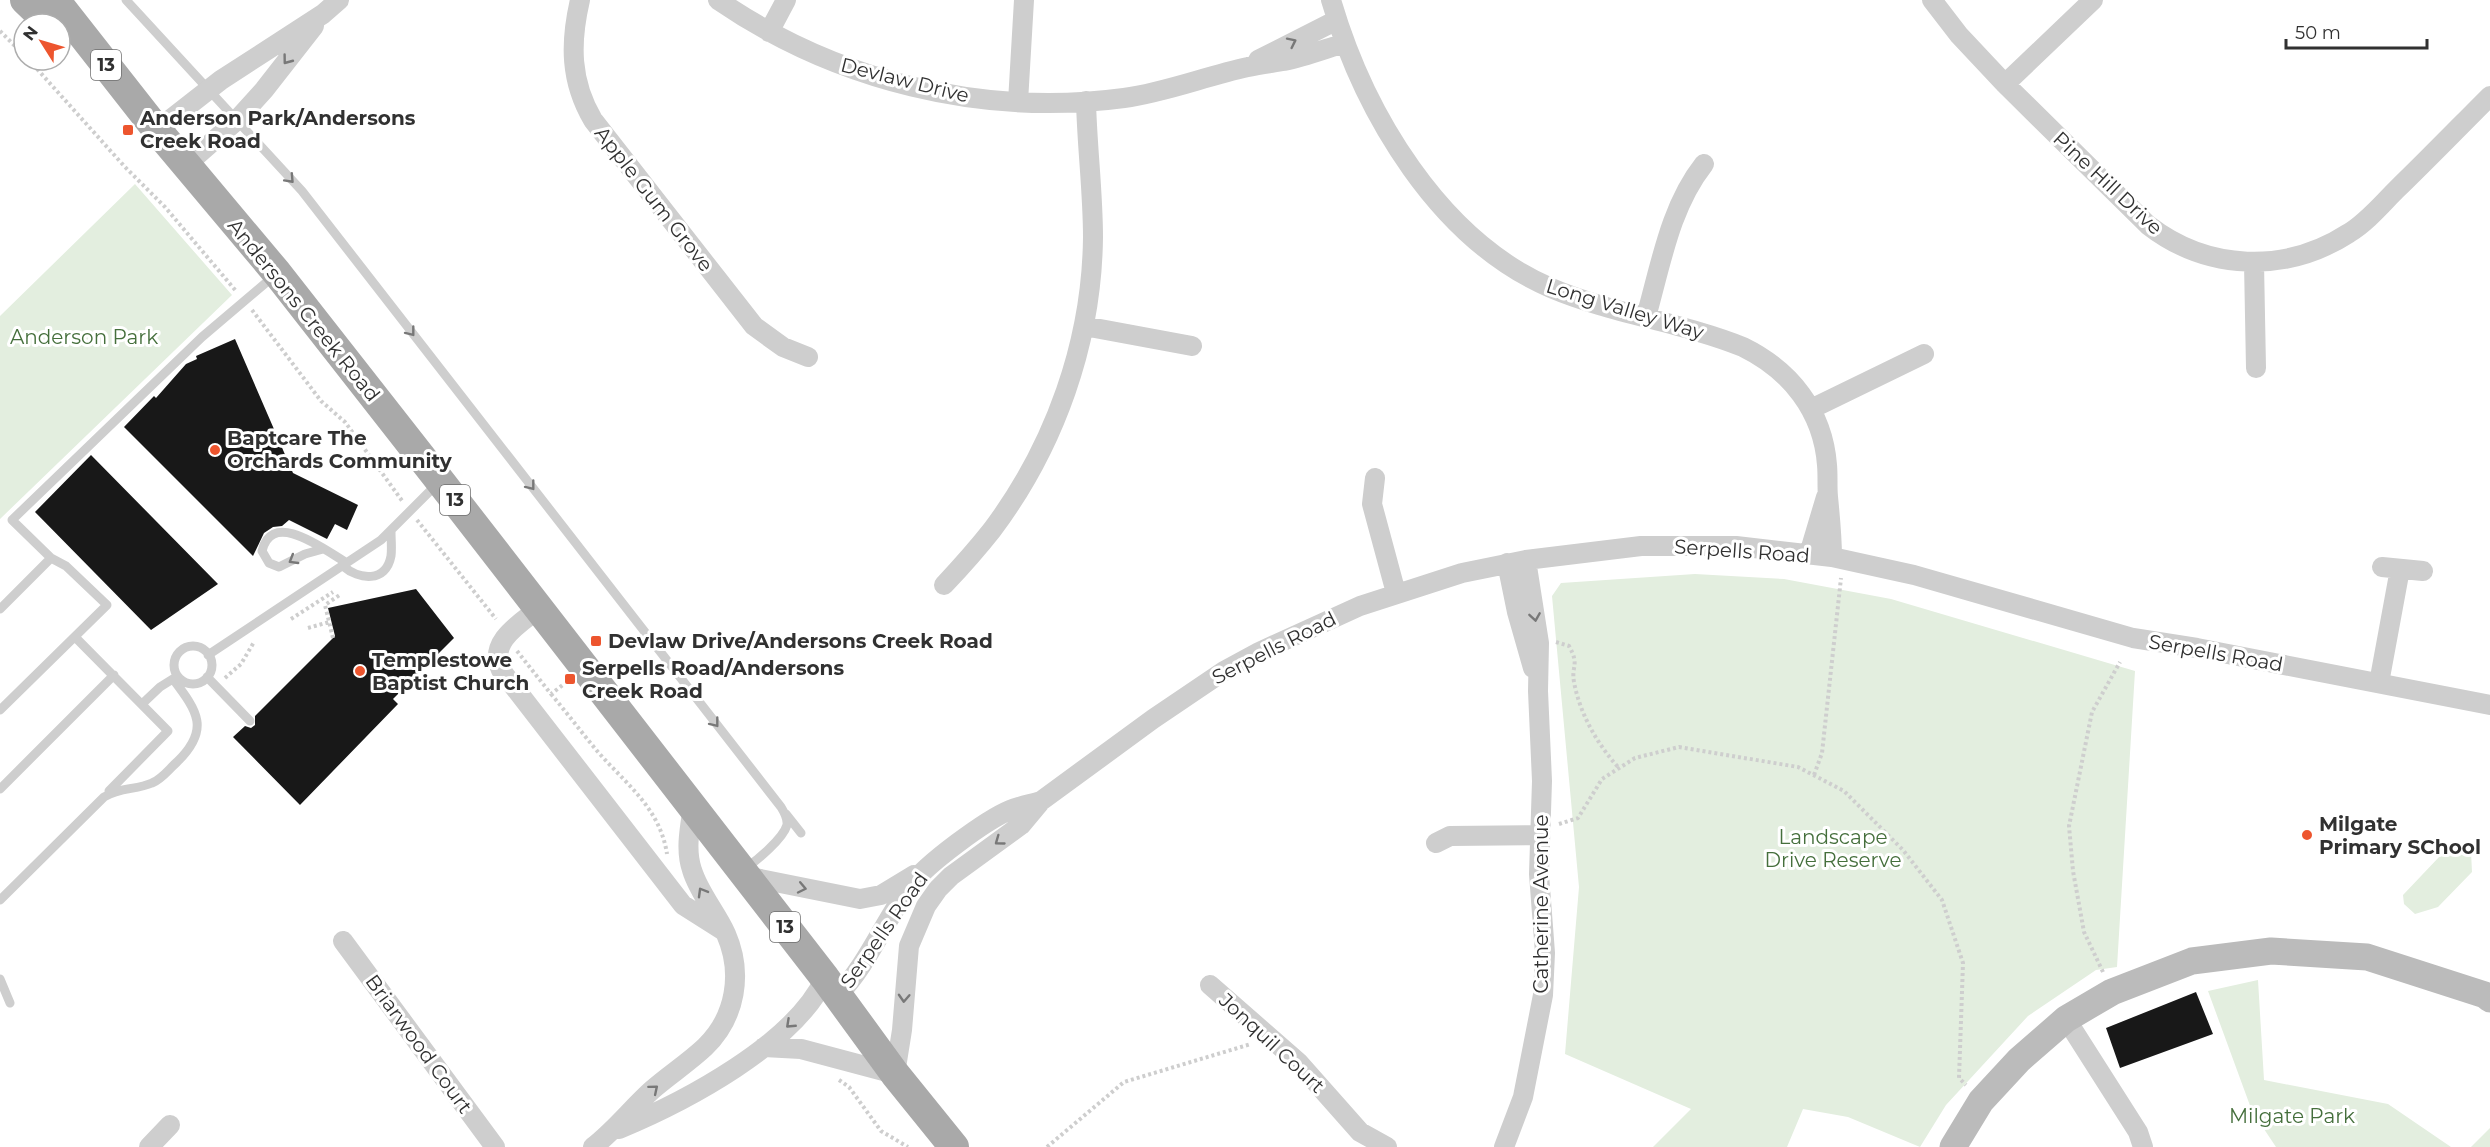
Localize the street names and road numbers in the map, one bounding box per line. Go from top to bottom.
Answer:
road number: 13 [91,50,121,80]
street label: Devlaw Drive [838,52,972,108]
street label: Apple Gum Grove [590,122,718,276]
street label: Pine Hill Drive [2048,126,2168,240]
street label: Andersons Creek Road [223,214,385,406]
street label: Long Valley Way [1543,274,1707,344]
road number: 13 [440,485,470,515]
street label: Serpells Road [1673,534,1811,568]
street label: Serpells Road [1208,606,1340,690]
street label: Serpells Road [2147,629,2285,677]
street label: Catherine Avenue [1529,814,1553,994]
street label: Serpells Road [835,867,933,993]
road number: 13 [770,912,800,942]
street label: Briarwood Court [361,970,477,1118]
street label: Jonquil Court [1214,987,1330,1098]

